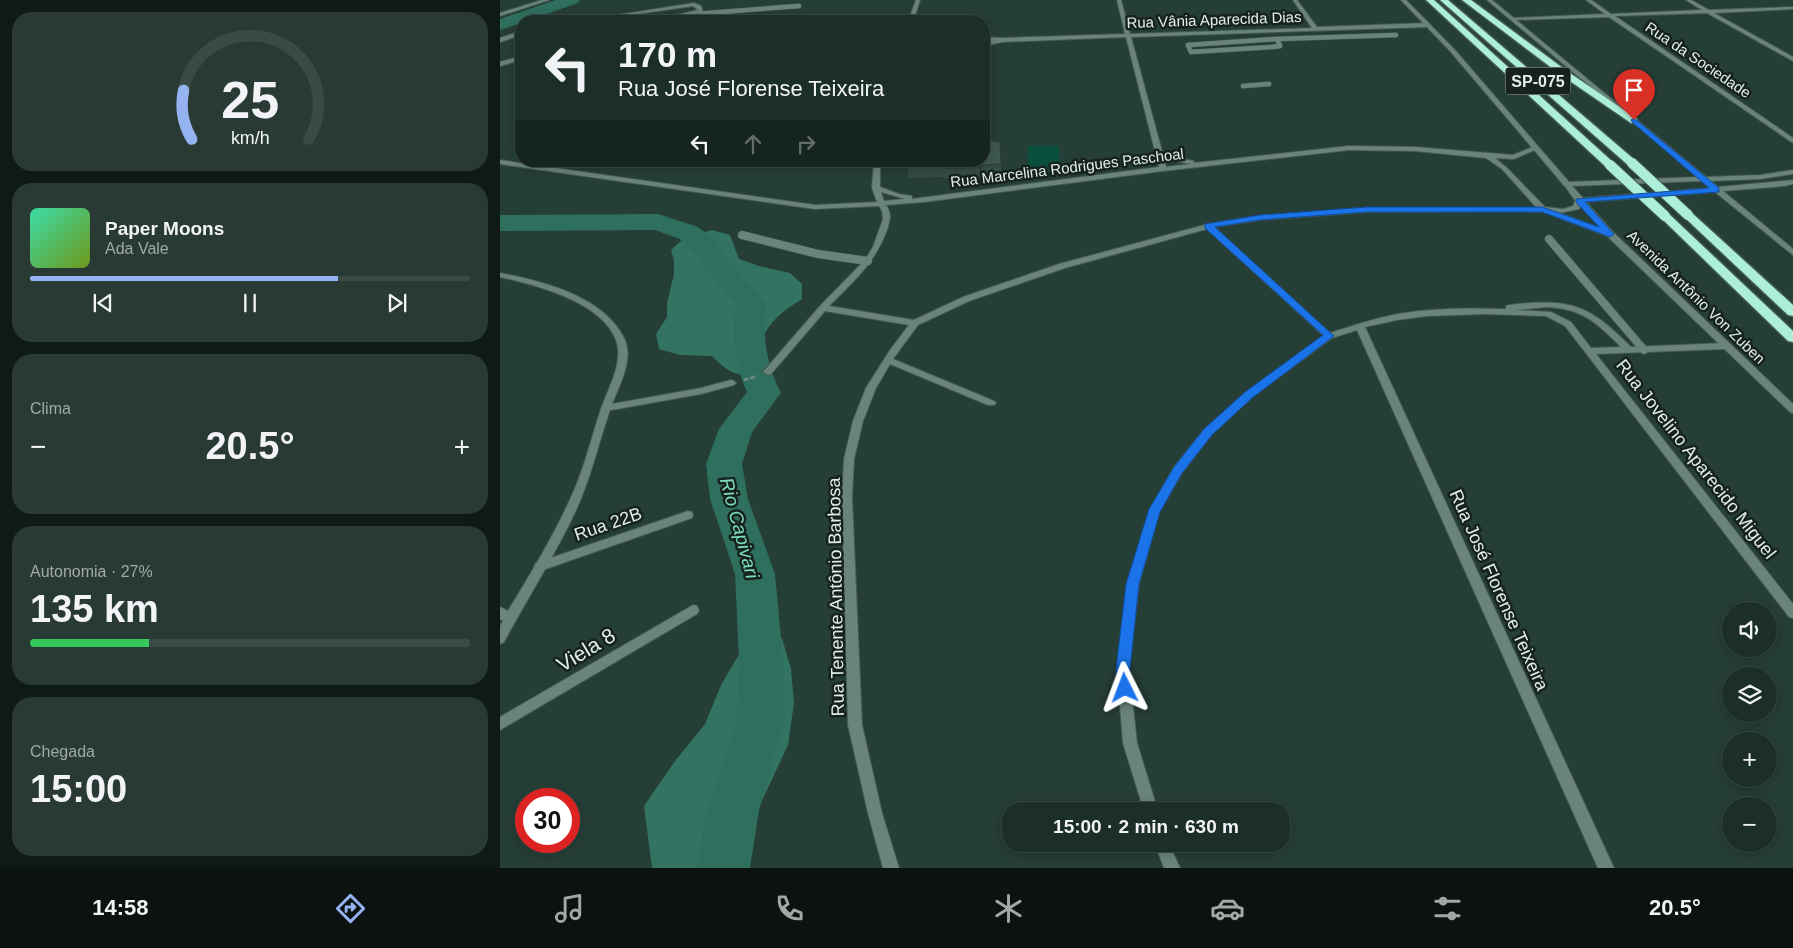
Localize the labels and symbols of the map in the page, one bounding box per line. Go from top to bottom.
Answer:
street label: Rua Vânia Aparecida Dias [1126,8,1302,31]
street label: Rua da Sociedade [1642,18,1754,101]
road number: SP-075 [1506,68,1570,94]
pin [1613,69,1655,120]
street label: Rua Marcelina Rodrigues Paschoal [949,145,1185,190]
street label: Avenida Antônio Von Zuben [1624,226,1769,367]
street label: Rua Jovelino Aparecido Miguel [1612,355,1780,563]
water label: Rio Capivari [716,475,763,582]
street label: Rua Tenente Antônio Barbosa [824,476,848,717]
street label: Rua José Florense Teixeira [1446,486,1553,694]
street label: Rua 22B [572,503,644,545]
street label: Viela 8 [552,623,619,676]
position arrow [1098,661,1150,713]
speed limit sign: 30 [515,788,580,853]

